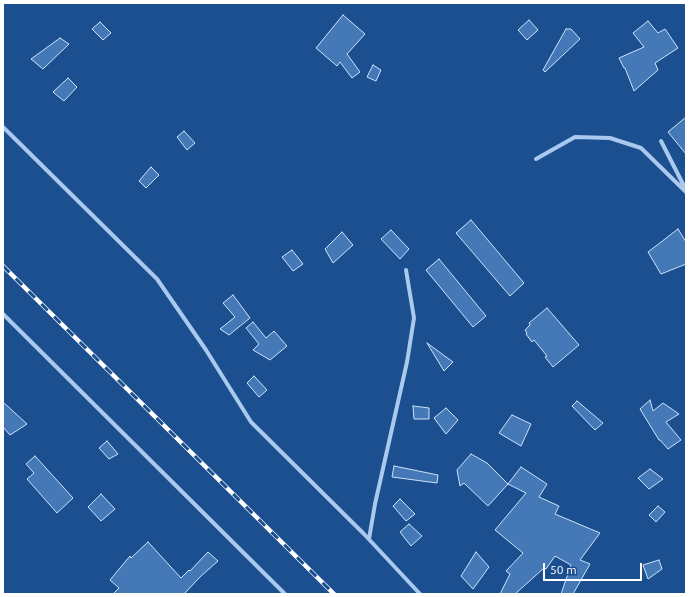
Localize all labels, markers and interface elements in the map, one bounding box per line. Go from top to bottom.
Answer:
scale bar [545,555,644,581]
text: 50 m [550,563,577,576]

